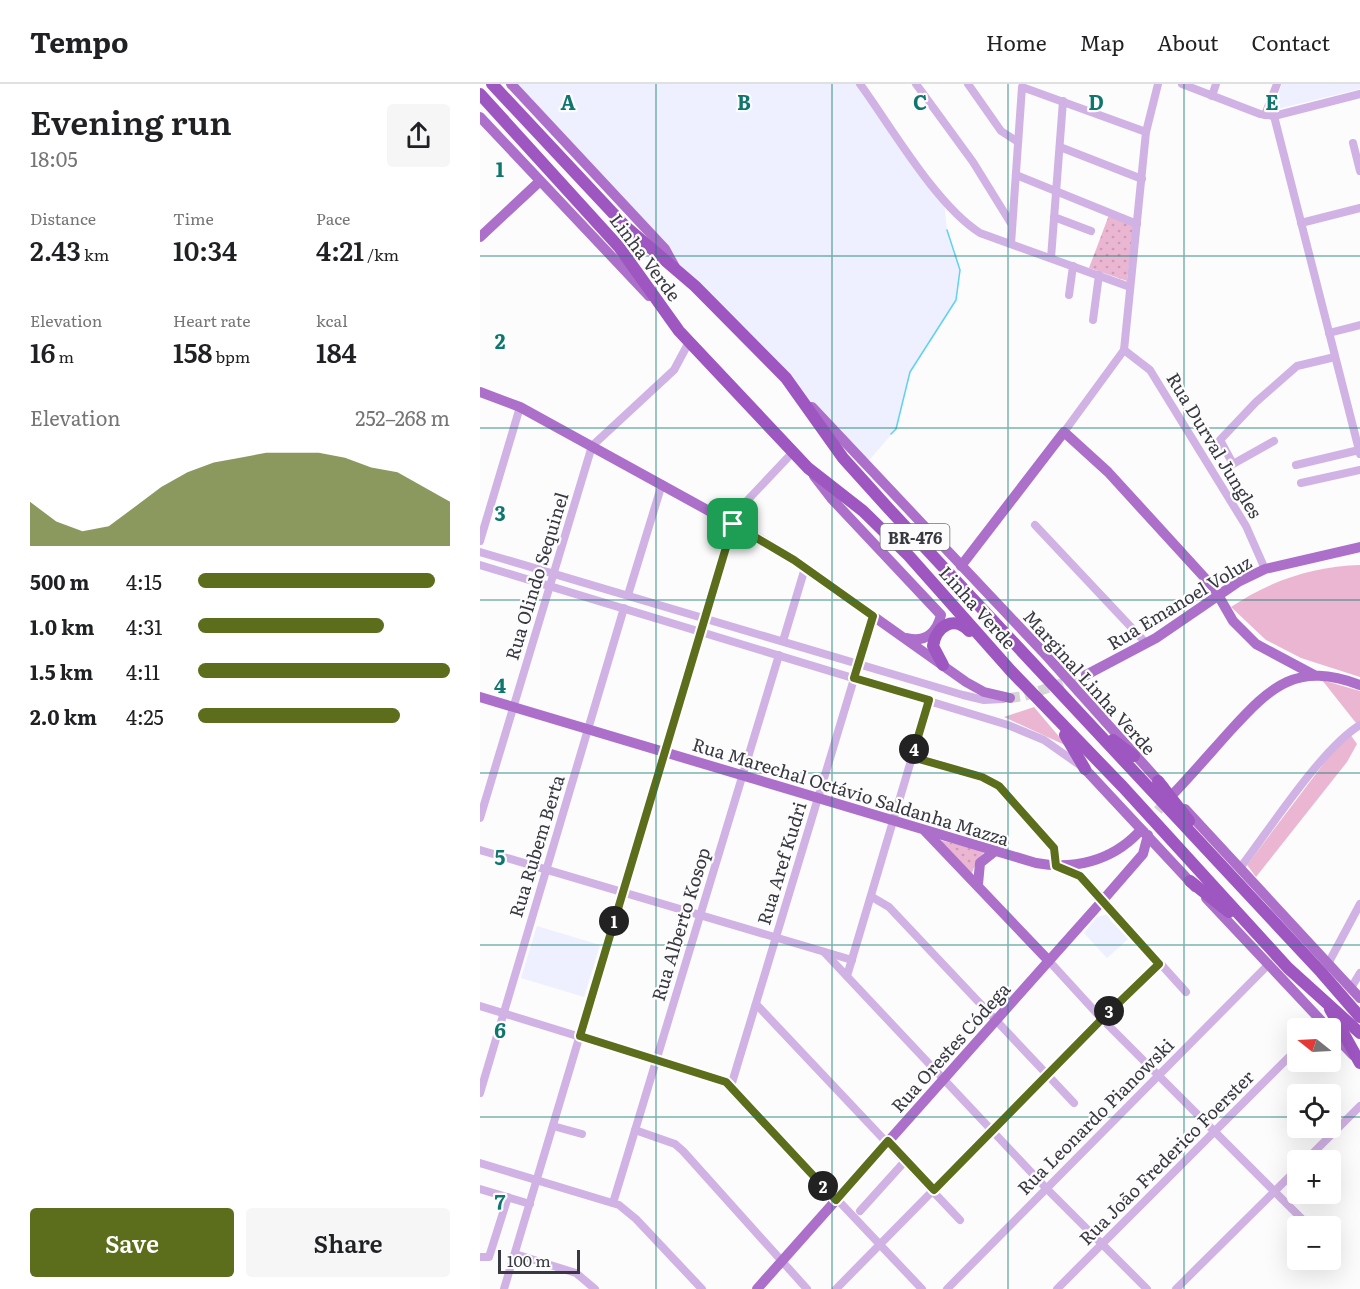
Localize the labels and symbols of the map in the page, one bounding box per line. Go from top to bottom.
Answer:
text: A [560,86,576,116]
text: B [737,86,751,116]
text: C [913,86,927,116]
text: D [1088,86,1104,116]
text: E [1265,86,1279,116]
text: 1 [496,153,504,183]
street label: Linha Verde [604,207,688,307]
text: 2 [495,325,506,355]
street label: Rua Durval Jungles [1161,367,1269,523]
street label: Rua Olindo Sequinel [498,489,574,663]
text: 3 [494,497,506,527]
pin [707,498,758,549]
road number: BR-476 [880,524,950,550]
street label: Rua Emanoel Voluz [1102,548,1257,656]
street label: Linha Verde [933,559,1023,655]
street label: Marginal Linha Verde [1017,604,1163,760]
text: 4 [494,669,506,699]
street label: Rua Marechal Octávio Saldanha Mazza [689,730,1013,852]
pin: 4 [899,734,929,764]
street label: Rua Rubem Berta [501,771,571,921]
street label: Rua Aref Kudri [749,798,813,928]
text: 5 [495,841,506,871]
street label: Rua Alberto Kosop [644,844,716,1004]
pin: 1 [599,906,629,936]
street label: Rua Orestes Códega [884,976,1016,1118]
pin: 3 [1094,996,1124,1026]
text: 6 [494,1014,506,1044]
north arrow [1287,1018,1341,1072]
street label: Rua Leonardo Pianowski [1011,1032,1179,1200]
street label: Rua João Frederico Foerster [1072,1063,1260,1251]
pin: 2 [808,1171,838,1201]
text: 7 [495,1186,506,1216]
scale bar [498,1247,580,1274]

